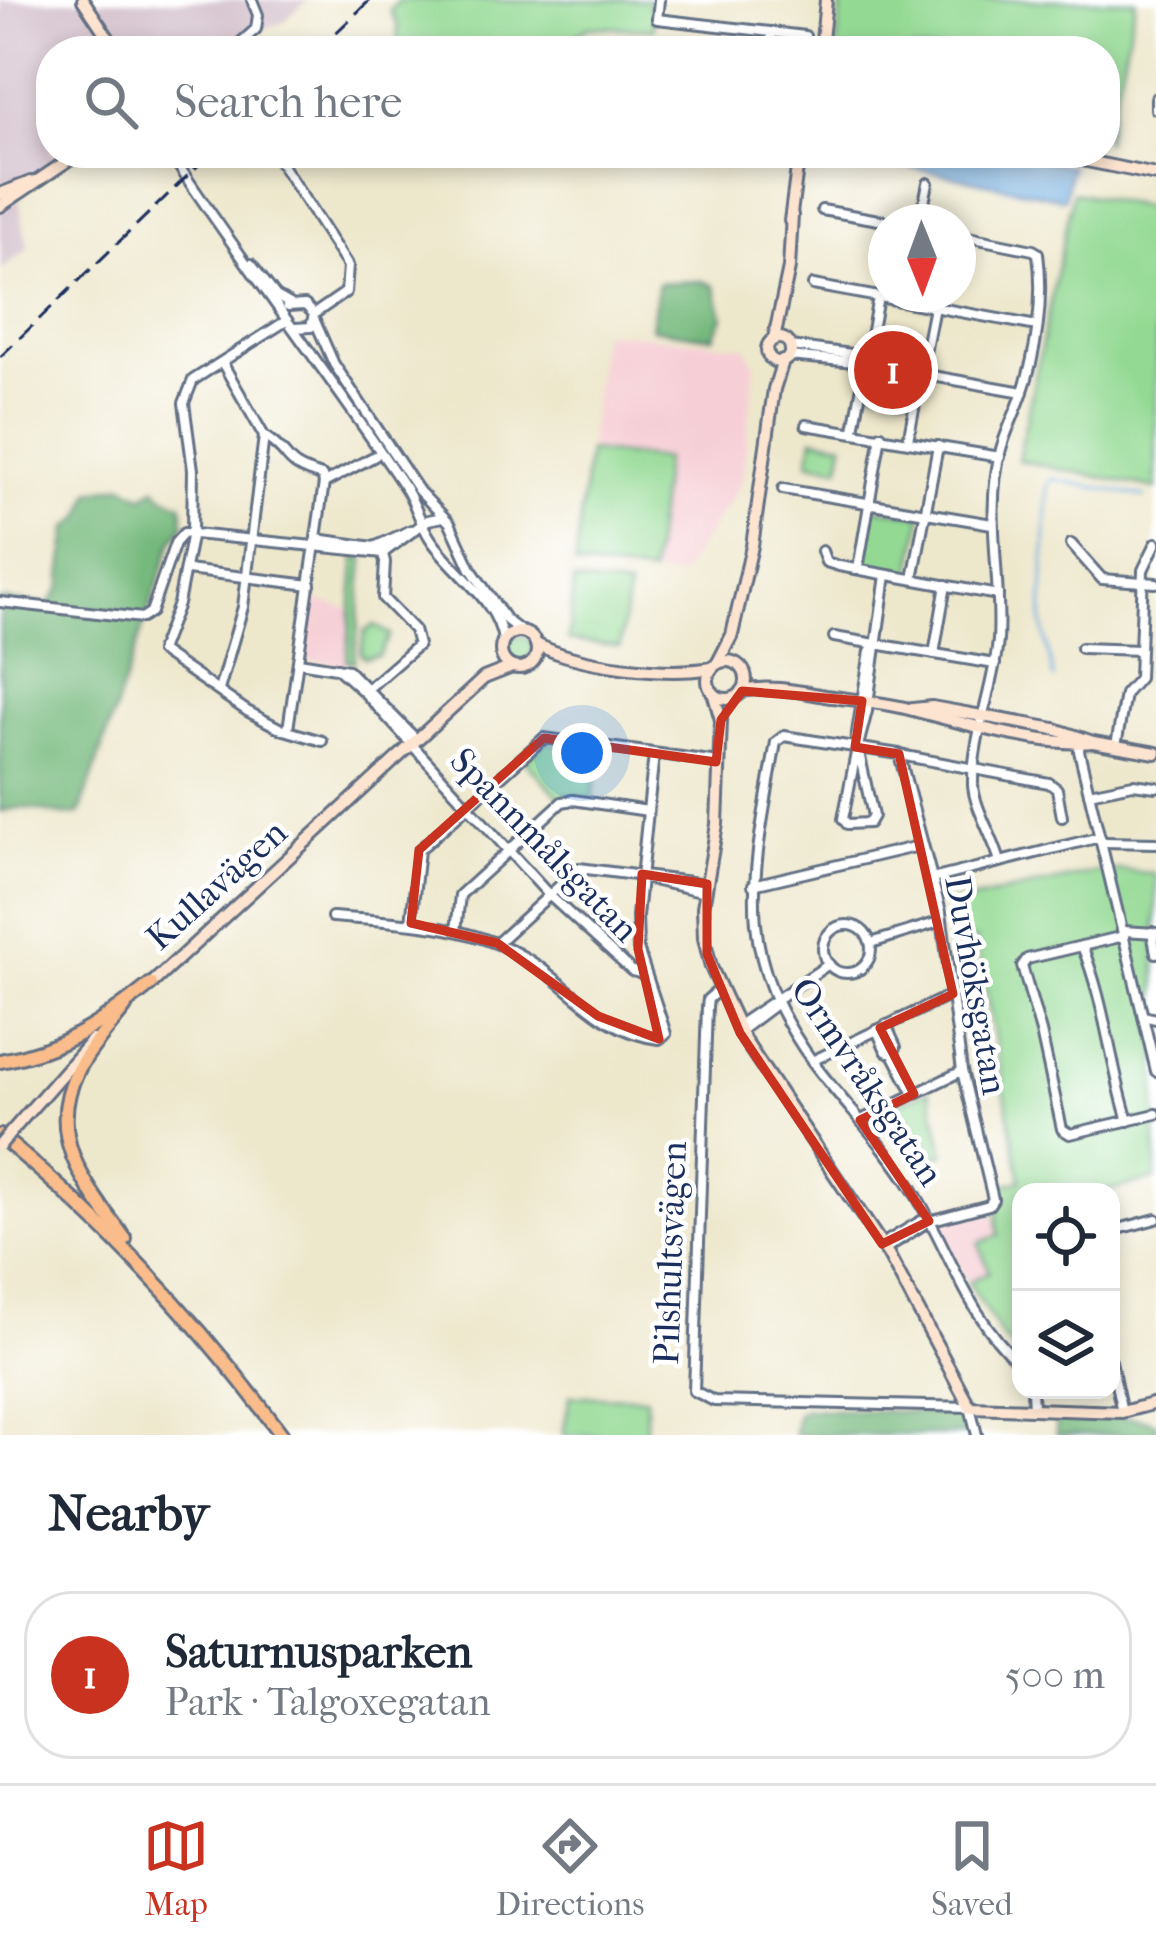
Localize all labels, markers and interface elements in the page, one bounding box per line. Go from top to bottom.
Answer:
search box [36,36,1120,168]
icon: search [78,69,144,135]
text: Search here [174,76,402,129]
north arrow [868,204,976,312]
pin: 1 [854,325,932,415]
your location [552,723,612,783]
street label: Spannmålsgatan [441,739,647,950]
street label: Kullavägen [138,811,295,959]
street label: Duvhöksgatan [936,872,1016,1098]
street label: Ormvråksgatan [782,970,952,1193]
street label: Pilshultsvägen [645,1140,695,1366]
map controls [1012,1183,1120,1399]
button: locate [1012,1183,1120,1291]
button: layers [1012,1291,1120,1399]
text: Nearby [48,1483,209,1543]
text: Saturnusparken [165,1626,472,1679]
text: 1 [83,1652,97,1698]
text: 500 m [1004,1652,1105,1698]
text: Park · Talgoxegatan [165,1679,491,1725]
tab: Map [143,1813,209,1924]
tab: Directions [496,1813,644,1924]
tab: Saved [931,1813,1013,1924]

